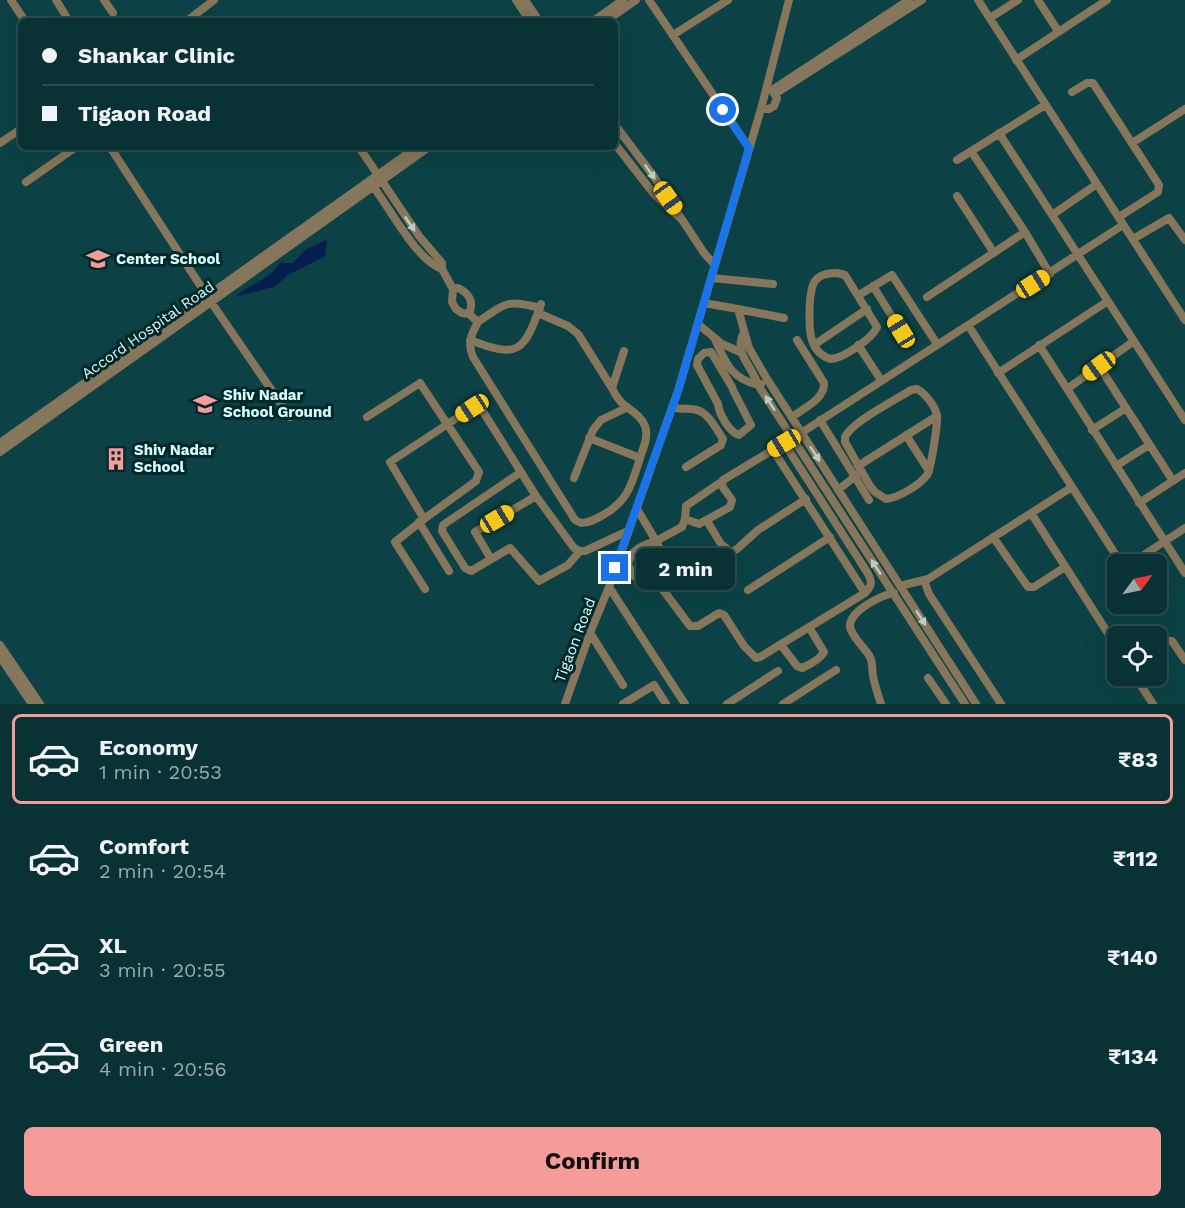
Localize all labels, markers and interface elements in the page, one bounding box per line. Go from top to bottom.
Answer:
text: Shankar Clinic [78,43,235,68]
route start [709,96,736,123]
text: Tigaon Road [78,101,211,126]
one-way arrow [644,163,656,179]
car [650,178,686,218]
one-way arrow [405,215,416,232]
school or university icon: Center School [85,246,111,272]
place label: Center School [116,250,220,268]
car [1013,267,1053,301]
street label: Accord Hospital Road [78,277,218,383]
car [884,311,918,351]
car [1079,348,1119,384]
place label: Shiv Nadar School Ground [223,386,332,421]
school or university icon: Shiv Nadar School Ground [192,391,218,417]
car [452,391,492,425]
one-way arrow [765,395,776,411]
car [764,426,804,460]
place label: Shiv Nadar School [134,441,215,476]
building icon: Shiv Nadar School [103,446,129,472]
one-way arrow [810,446,821,462]
car [477,502,517,536]
callout: 2 min [636,547,735,589]
route end [601,554,628,581]
north arrow [1107,554,1167,614]
map controls [1107,554,1167,686]
text: 2 min [658,557,713,581]
one-way arrow [871,558,882,575]
street label: Tigaon Road [551,595,599,685]
one-way arrow [915,610,926,626]
button: locate [1107,626,1167,686]
icon: car [27,732,81,786]
text: Economy [99,735,198,760]
text: ₹83 [1118,747,1158,772]
text: 1 min · 20:53 [99,760,222,784]
icon: car [27,831,81,885]
text: Comfort [99,834,189,859]
text: ₹112 [1113,846,1158,871]
text: 2 min · 20:54 [99,859,226,883]
icon: car [27,930,81,984]
text: XL [99,933,127,958]
text: ₹140 [1107,945,1158,970]
text: 3 min · 20:55 [99,958,226,982]
icon: car [27,1029,81,1083]
text: Green [99,1032,163,1057]
text: ₹134 [1108,1044,1158,1069]
text: 4 min · 20:56 [99,1057,227,1081]
button: Confirm [24,1127,1161,1196]

